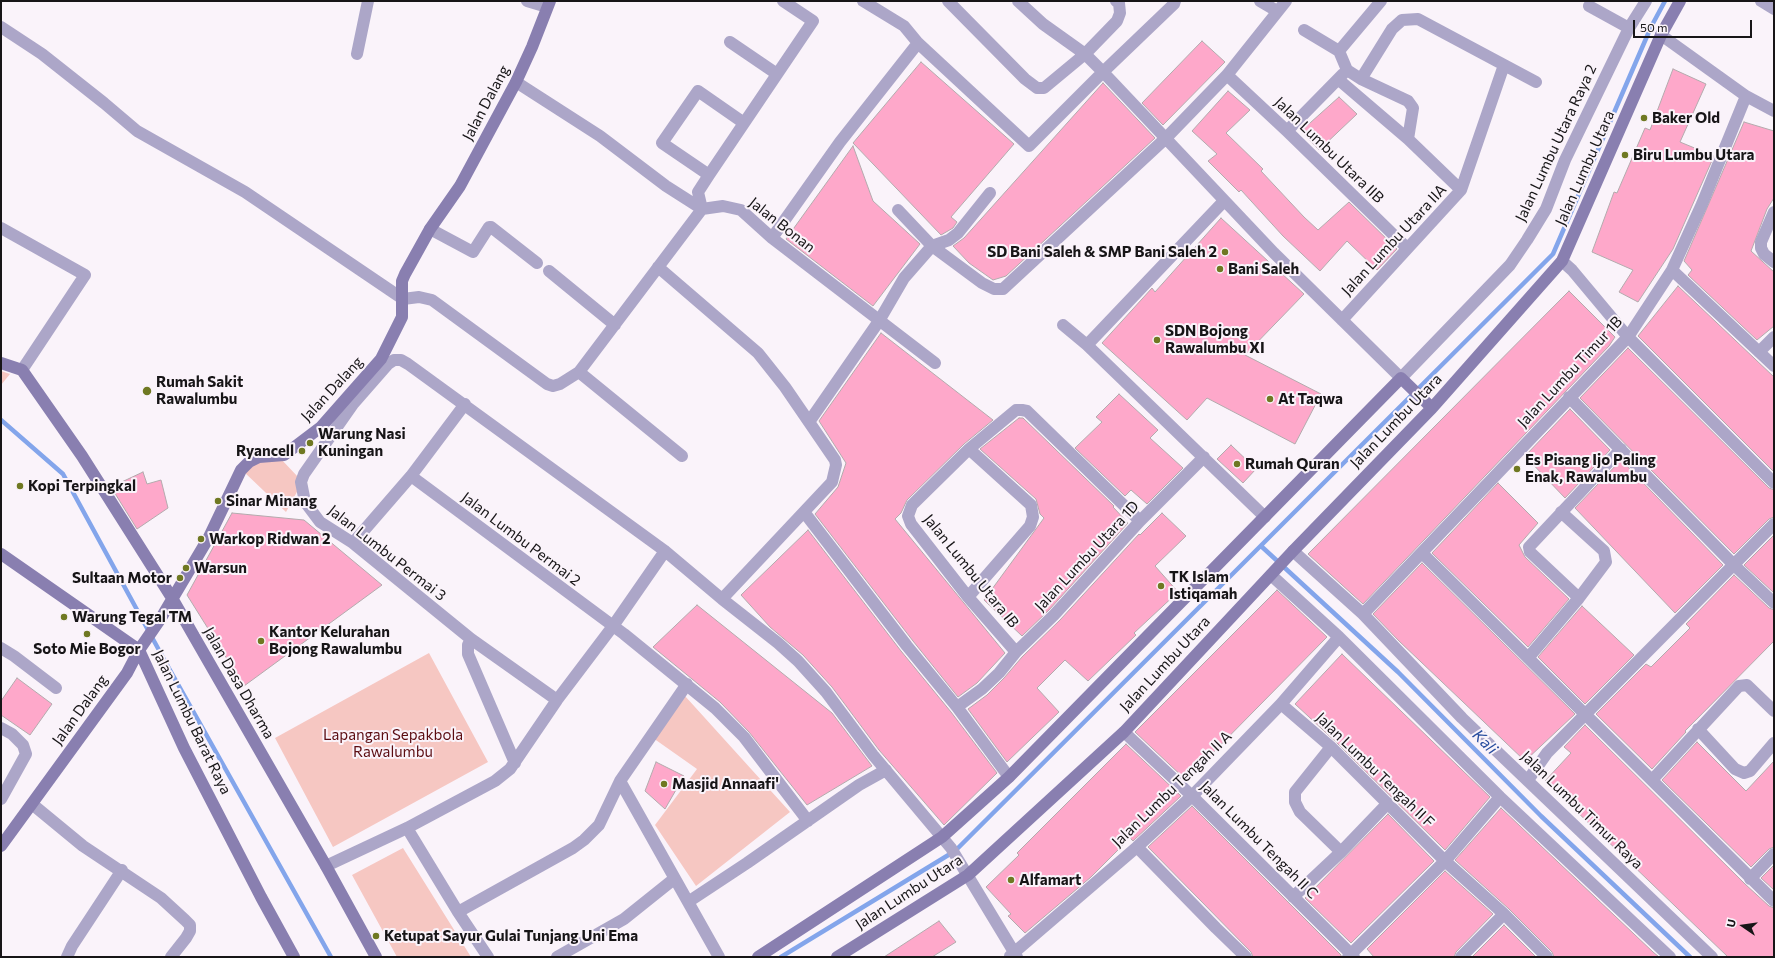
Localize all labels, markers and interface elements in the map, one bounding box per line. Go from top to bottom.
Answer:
scale bar [1635,12,1754,38]
text: 50 m [1640,20,1668,34]
street label: Jalan Dalang [459,62,513,144]
street label: Jalan Lumbu Utara Raya 2 [1512,62,1600,224]
street label: Jalan Lumbu Utara IIB [1271,93,1387,207]
street label: Jalan Lumbu Utara [1552,108,1618,228]
place label: Baker Old [1652,109,1720,127]
marker: Baker Old [1639,113,1649,123]
place label: Biru Lumbu Utara [1633,146,1754,164]
marker: Biru Lumbu Utara [1620,150,1630,160]
street label: Jalan Lumbu Utara IIA [1338,181,1450,299]
street label: Jalan Bonan [745,194,819,256]
place label: SD Bani Saleh & SMP Bani Saleh 2 [987,243,1217,261]
marker: SD Bani Saleh & SMP Bani Saleh 2 [1220,247,1230,257]
place label: Bani Saleh [1228,260,1299,278]
marker: Bani Saleh [1215,264,1225,274]
street label: Jalan Lumbu Timur 1B [1514,313,1626,431]
place label: SDN Bojong Rawalumbu XI [1165,322,1265,357]
marker: SDN Bojong Rawalumbu XI [1152,335,1162,345]
street label: Jalan Dalang [297,353,367,425]
street label: Jalan Lumbu Utara [1346,370,1446,472]
place label: Rumah Sakit Rawalumbu [156,373,243,408]
marker: Rumah Sakit Rawalumbu [141,385,153,397]
place label: At Taqwa [1278,390,1343,408]
marker: At Taqwa [1265,394,1275,404]
place label: Warung Nasi Kuningan [318,425,406,460]
marker: Warung Nasi Kuningan [305,438,315,448]
place label: Ryancell [236,442,294,460]
marker: Ryancell [297,446,307,456]
place label: Es Pisang Ijo Paling Enak, Rawalumbu [1525,451,1656,486]
place label: Rumah Quran [1245,455,1340,473]
marker: Rumah Quran [1232,459,1242,469]
marker: Es Pisang Ijo Paling Enak, Rawalumbu [1512,464,1522,474]
place label: Kopi Terpingkal [28,477,136,495]
marker: Kopi Terpingkal [15,481,25,491]
street label: Jalan Lumbu Permai 2 [458,488,584,590]
place label: Sinar Minang [226,492,317,510]
marker: Sinar Minang [213,496,223,506]
street label: Jalan Lumbu Utara 1D [1031,497,1143,615]
street label: Jalan Lumbu Permai 3 [324,501,450,605]
street label: Jalan Lumbu Utara IB [920,511,1022,631]
place label: Warkop Ridwan 2 [209,530,330,548]
marker: Warkop Ridwan 2 [196,534,206,544]
place label: Warsun [194,559,247,577]
marker: Warsun [181,563,191,573]
place label: TK Islam Istiqamah [1169,568,1238,603]
place label: Sultaan Motor [72,569,172,587]
marker: Sultaan Motor [175,573,185,583]
marker: TK Islam Istiqamah [1156,581,1166,591]
place label: Warung Tegal TM [72,608,192,626]
marker: Warung Tegal TM [59,612,69,622]
street label: Jalan Lumbu Utara [1116,612,1214,716]
place label: Kantor Kelurahan Bojong Rawalumbu [269,623,402,658]
street label: Jalan Dasa Dharma [200,624,278,742]
marker: Soto Mie Bogor [82,629,92,639]
marker: Kantor Kelurahan Bojong Rawalumbu [256,636,266,646]
place label: Soto Mie Bogor [33,640,141,658]
street label: Jalan Lumbu Barat Raya [149,647,235,797]
street label: Jalan Dalang [48,671,112,749]
street label: Jalan Lumbu Tengah II F [1312,709,1438,831]
park label: Lapangan Sepakbola Rawalumbu [323,726,463,761]
water label: Kali [1469,726,1501,758]
street label: Jalan Lumbu Tengah II A [1108,727,1236,851]
street label: Jalan Lumbu Timur Raya [1517,747,1647,873]
place label: Masjid Annaafi' [672,775,779,793]
street label: Jalan Lumbu Tengah II C [1196,777,1322,903]
marker: Masjid Annaafi' [659,779,669,789]
street label: Jalan Lumbu Utara [852,851,966,933]
place label: Alfamart [1019,871,1081,889]
marker: Alfamart [1006,875,1016,885]
north arrow [1723,906,1763,946]
text: U [1724,918,1738,929]
place label: Ketupat Sayur Gulai Tunjang Uni Ema [384,927,638,945]
marker: Ketupat Sayur Gulai Tunjang Uni Ema [371,931,381,941]

